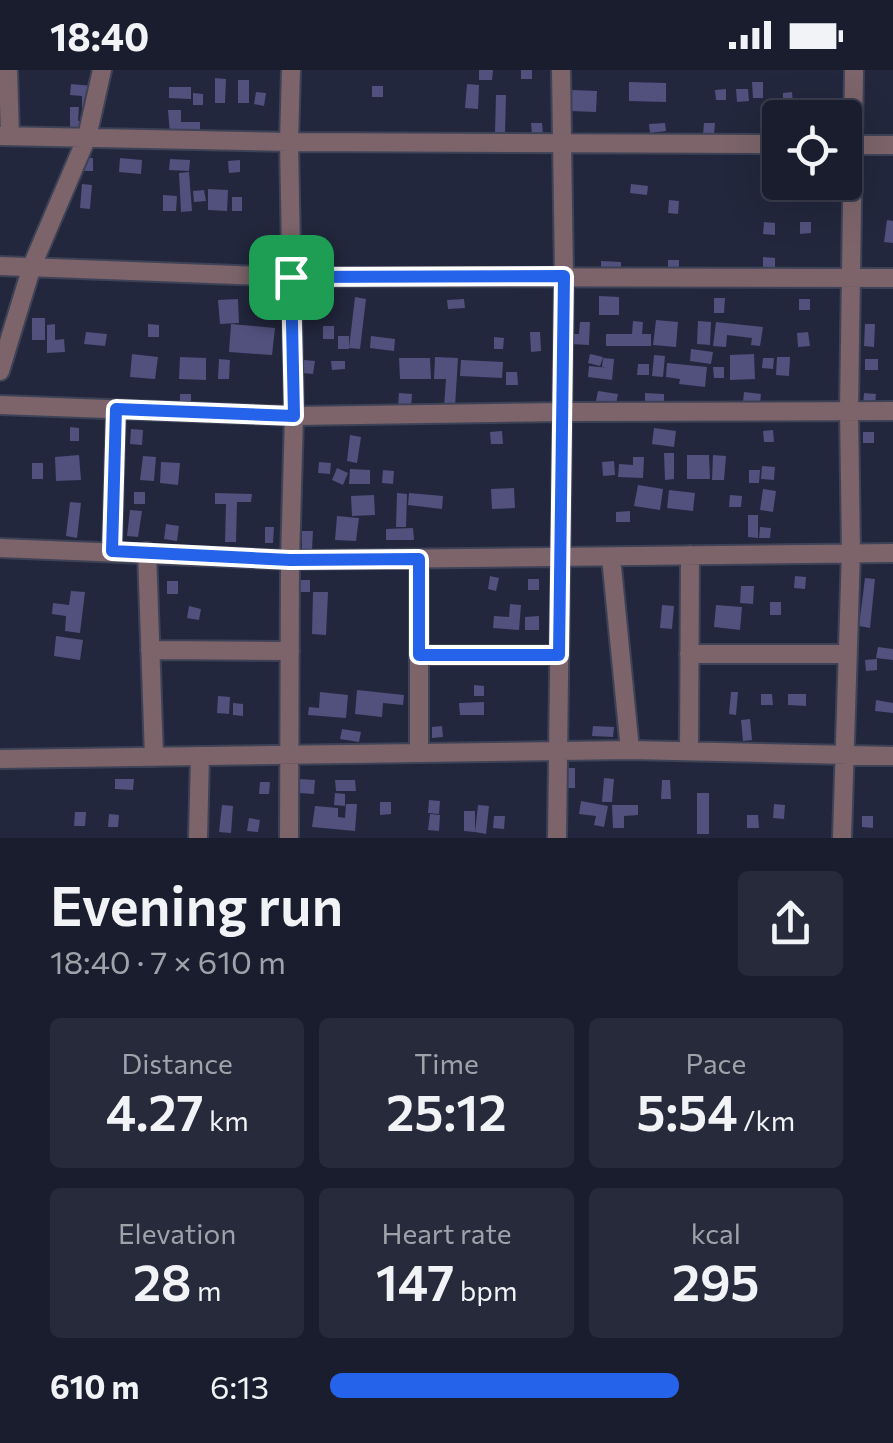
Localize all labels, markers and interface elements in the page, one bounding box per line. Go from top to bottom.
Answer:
text: 18:40 [50,12,149,59]
map controls [762,100,862,200]
button: locate [762,100,862,200]
pin [249,235,334,320]
icon: arrive [264,250,319,305]
text: Evening run [50,870,343,937]
button: share [738,871,843,976]
text: 18:40 · 7 × 610 m [50,941,286,981]
text: Distance [122,1046,233,1080]
text: Time [414,1046,479,1080]
text: Pace [685,1046,746,1080]
text: 4.27 [106,1080,204,1141]
text: 25:12 [386,1080,507,1141]
text: 5:54 [637,1080,738,1141]
text: km [204,1103,249,1137]
text: /km [738,1103,795,1137]
text: Elevation [118,1216,236,1250]
text: Heart rate [381,1216,512,1250]
text: kcal [691,1216,741,1250]
text: 28 [133,1250,192,1311]
text: 147 [376,1250,454,1311]
text: 295 [672,1250,760,1311]
text: m [192,1273,221,1307]
text: bpm [454,1273,517,1307]
text: 610 m [50,1366,140,1406]
text: 6:13 [210,1366,269,1406]

